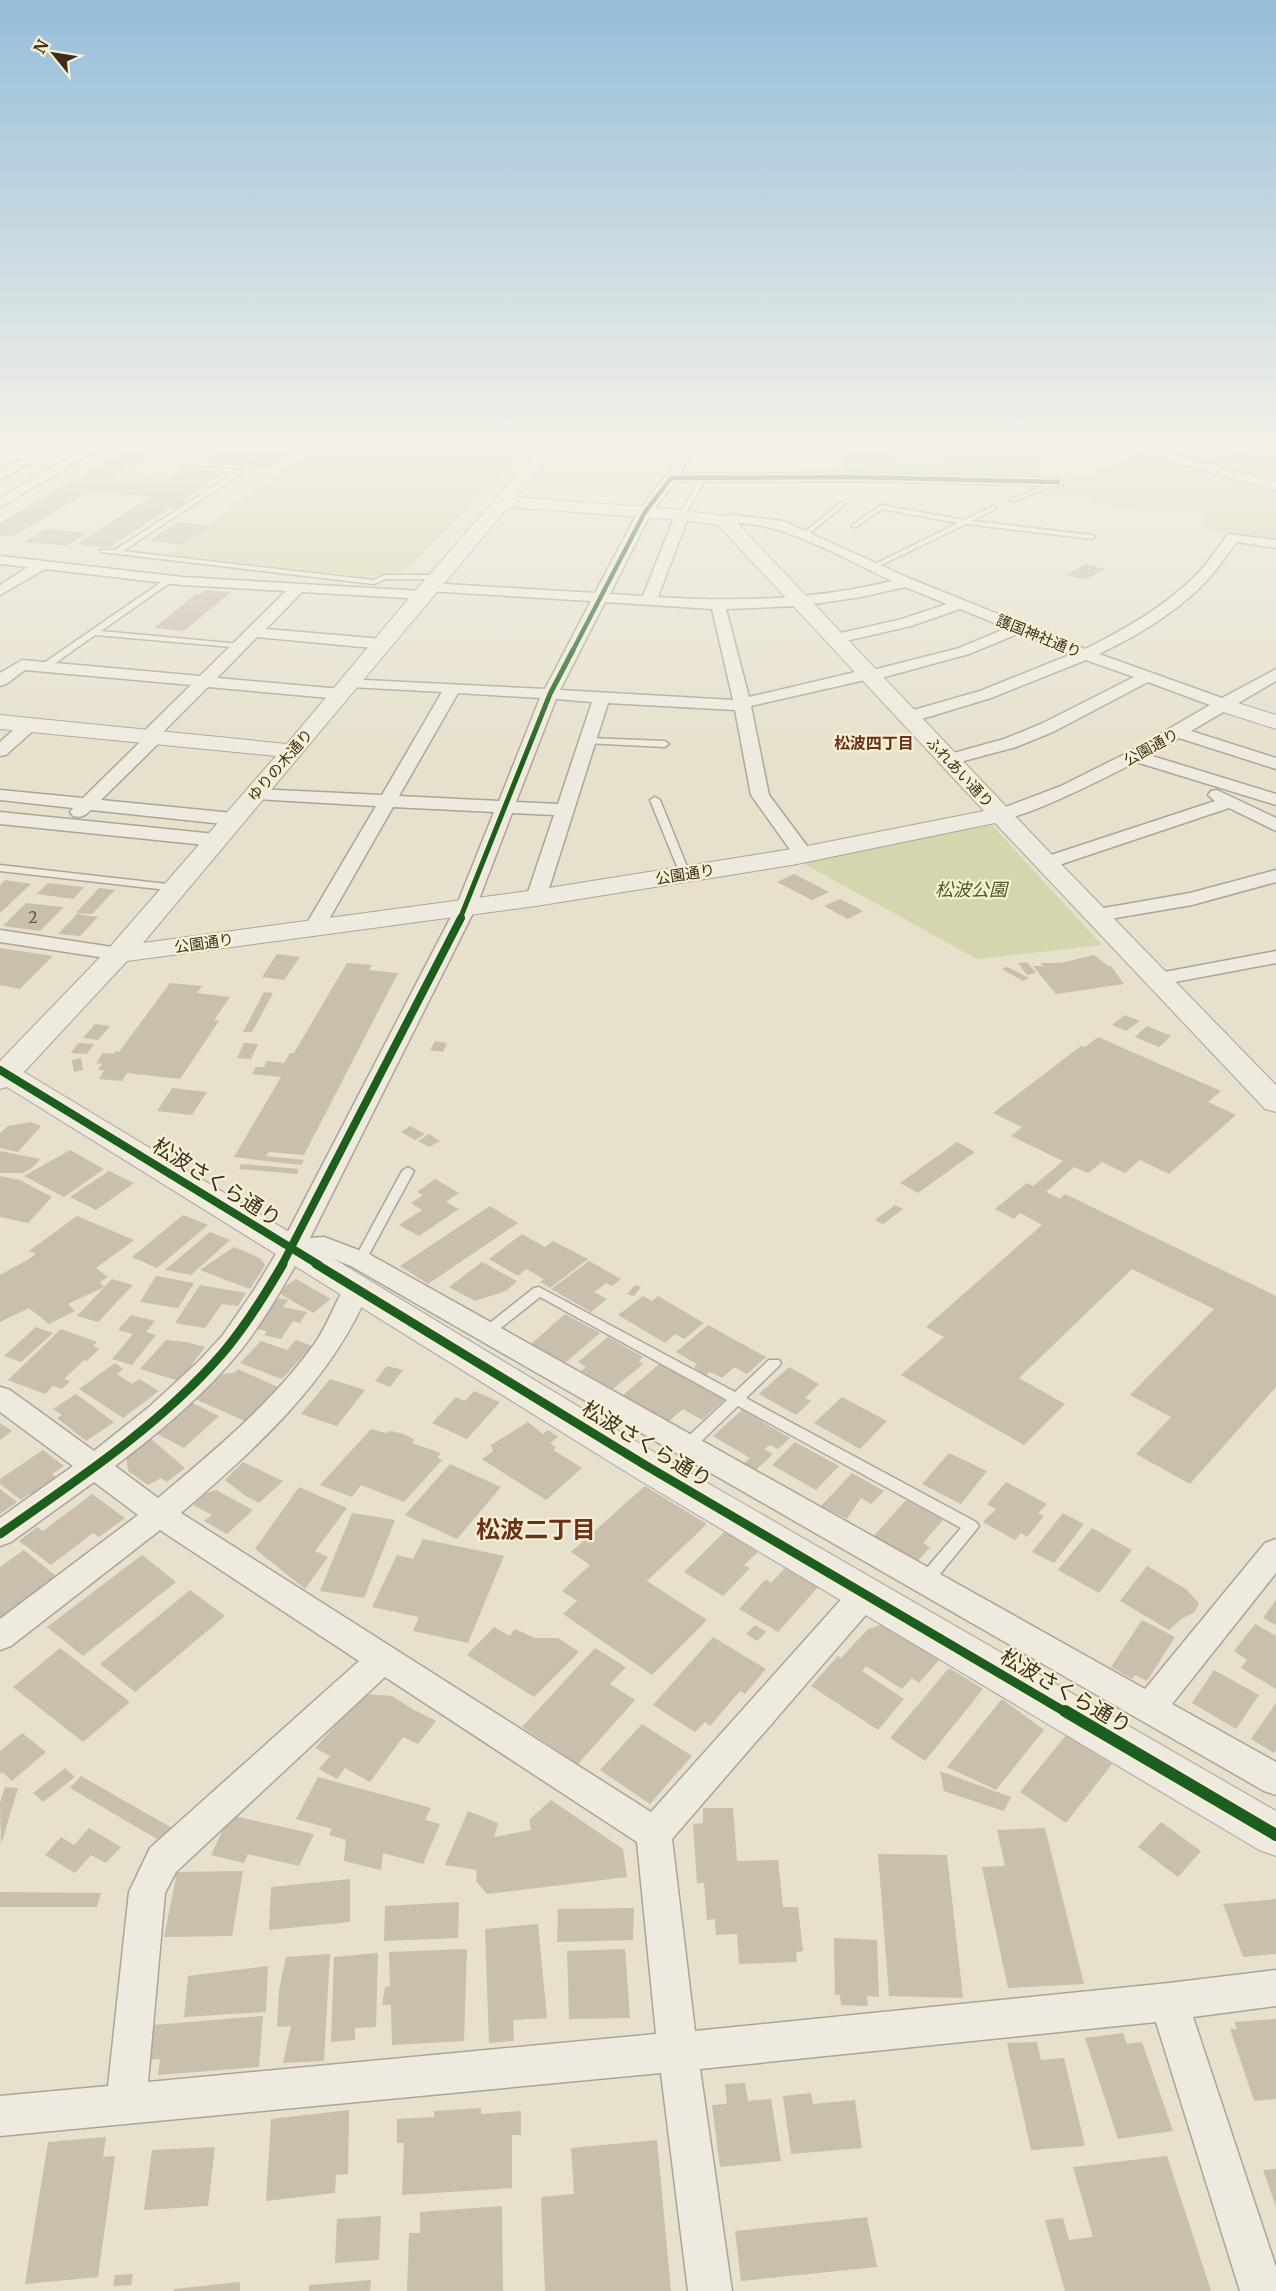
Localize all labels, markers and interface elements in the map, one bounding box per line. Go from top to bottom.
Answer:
north arrow [24,24,84,84]
text: N [29,36,53,57]
street label: 護国神社通り [994,610,1084,662]
street label: 公園通り [1120,724,1182,770]
street label: ゆりの木通り [243,725,317,805]
district label: 松波四丁目 [834,733,914,753]
street label: ふれあい通り [922,733,998,811]
street label: 公園通り [654,860,716,888]
park label: 松波公園 [935,878,1010,901]
house number: 2 [29,908,38,927]
street label: 公園通り [173,929,235,957]
street label: 松波さくら通り [148,1132,286,1232]
street label: 松波さくら通り [577,1395,717,1493]
district label: 松波二丁目 [476,1514,596,1545]
street label: 松波さくら通り [996,1643,1136,1739]

